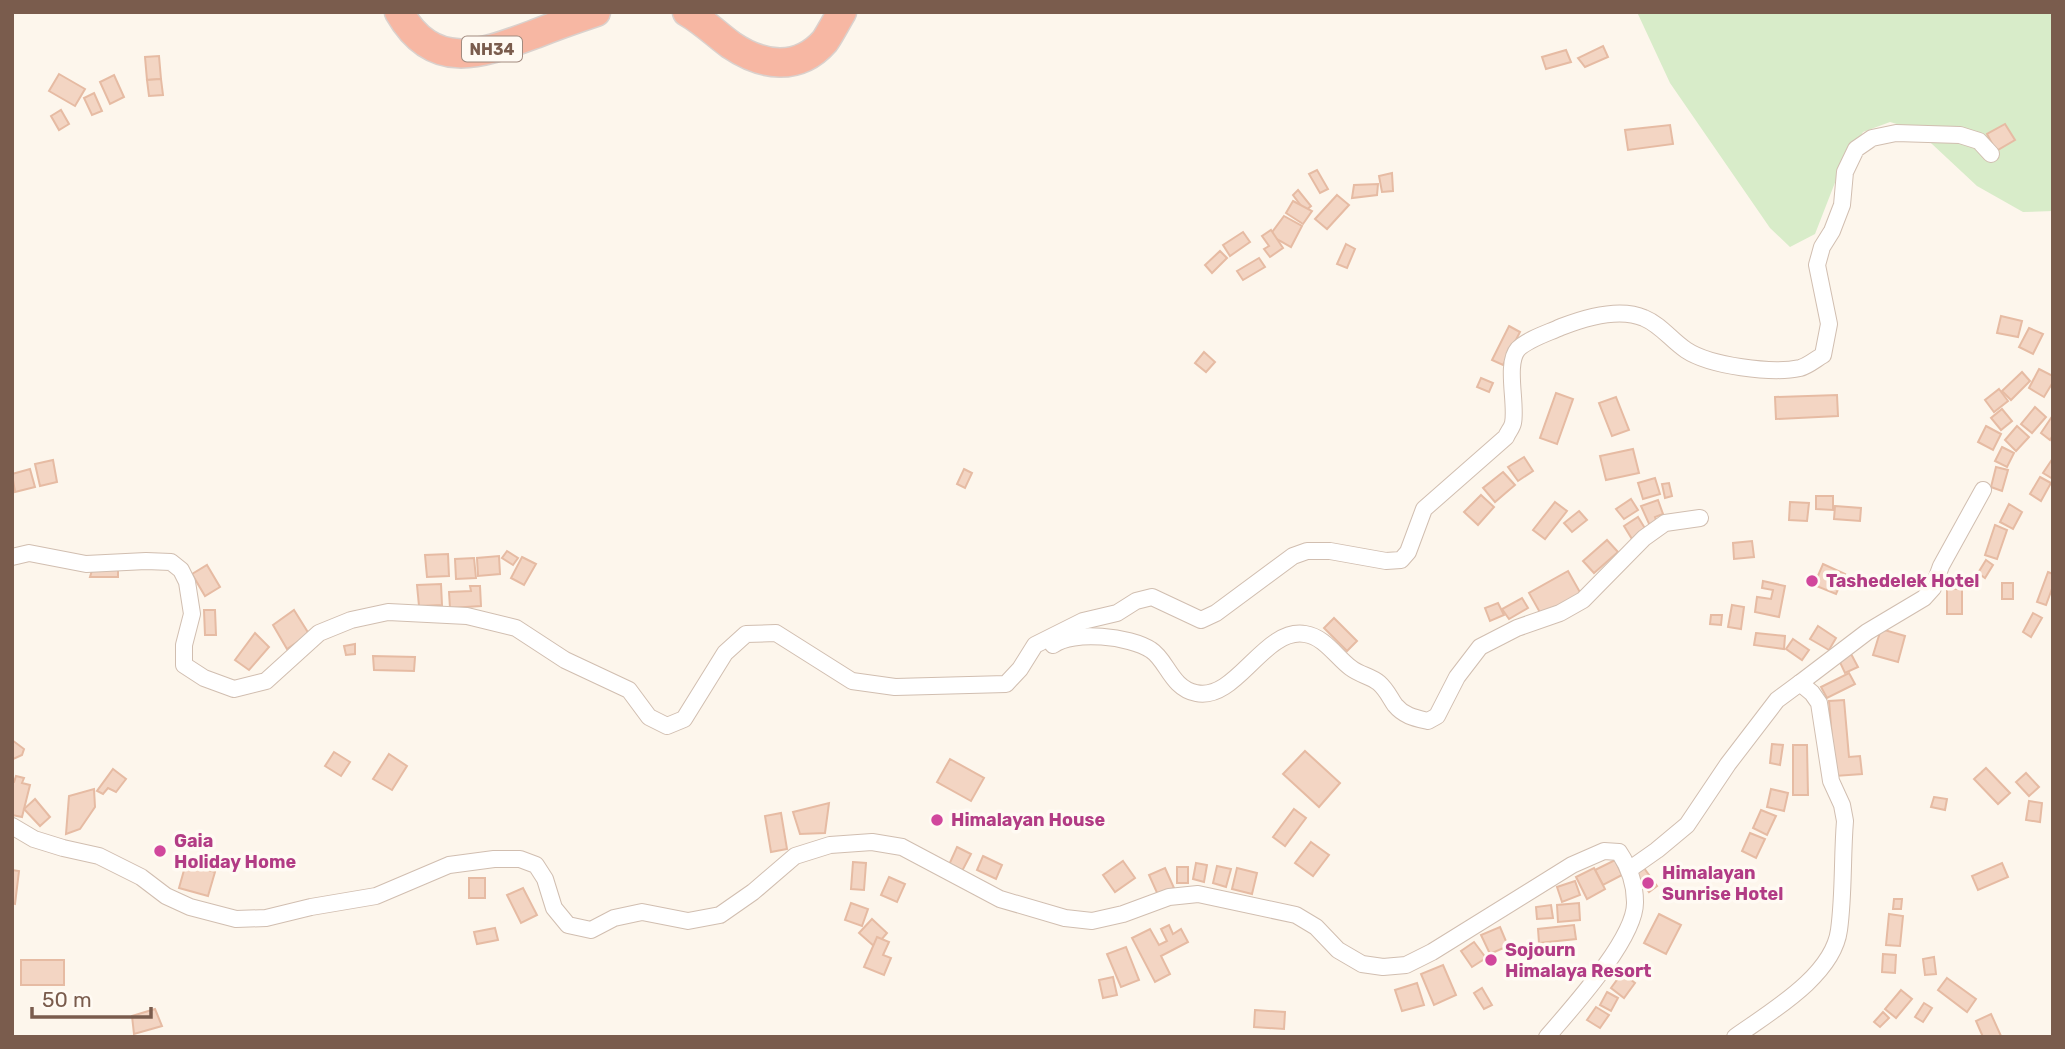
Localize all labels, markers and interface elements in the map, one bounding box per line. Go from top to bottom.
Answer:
road number: NH34 [462,36,522,61]
place label: Tashedelek Hotel [1826,570,1980,592]
marker: Tashedelek Hotel [1804,573,1820,589]
place label: Himalayan House [951,809,1105,831]
marker: Himalayan House [929,812,945,828]
place label: Gaia Holiday Home [174,830,296,873]
marker: Gaia Holiday Home [152,843,168,859]
place label: Himalayan Sunrise Hotel [1662,862,1783,905]
marker: Himalayan Sunrise Hotel [1640,875,1656,891]
place label: Sojourn Himalaya Resort [1505,939,1651,982]
marker: Sojourn Himalaya Resort [1483,952,1499,968]
scale bar [32,976,150,1020]
text: 50 m [42,987,92,1012]

